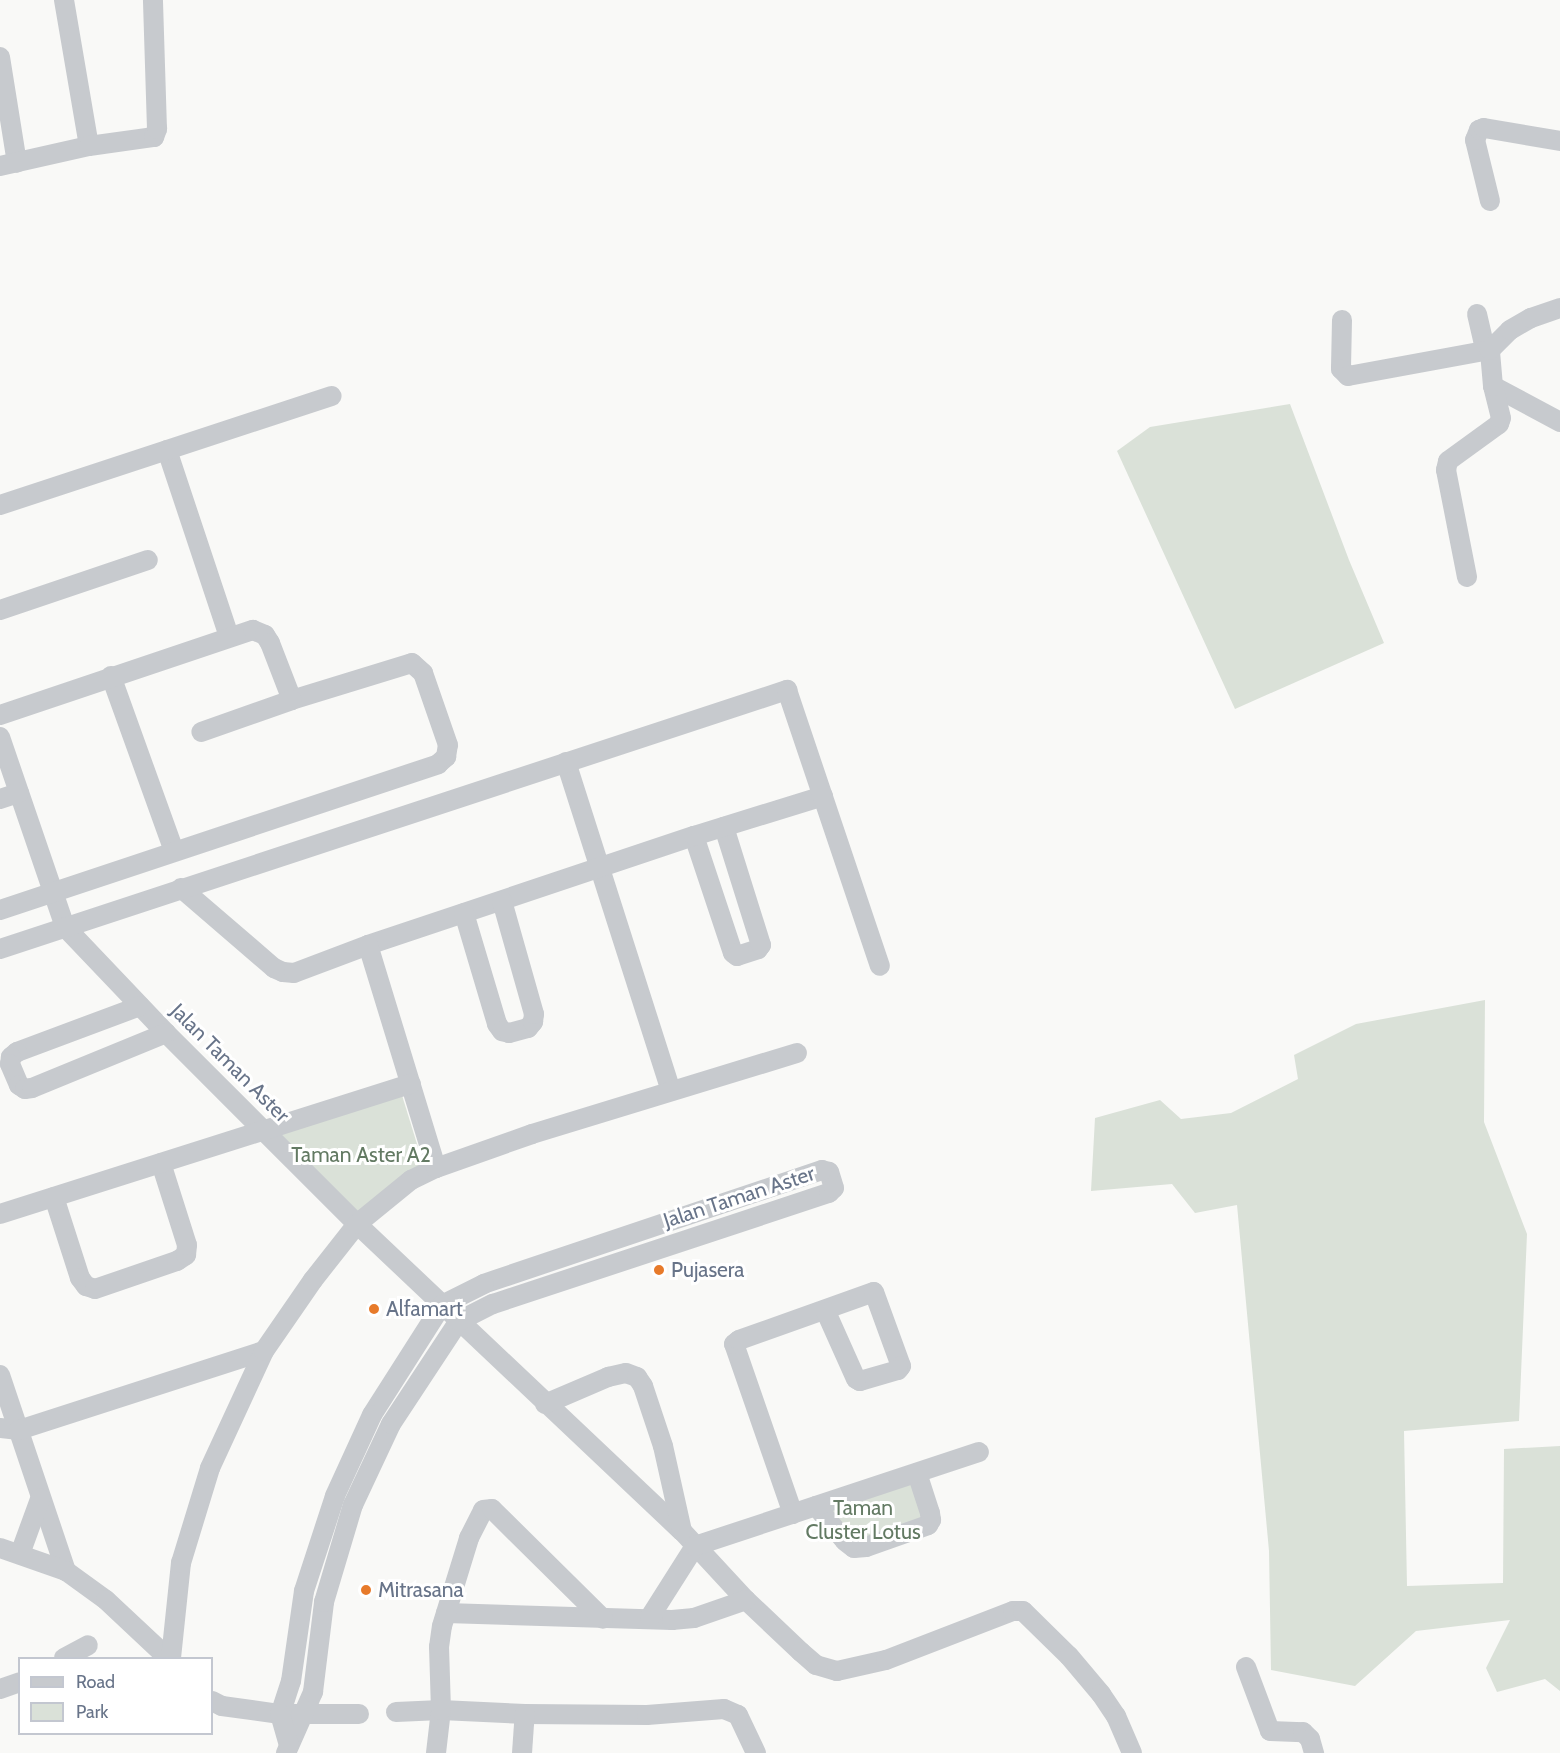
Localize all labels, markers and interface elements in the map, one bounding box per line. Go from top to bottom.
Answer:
street label: Jalan Taman Aster [165,998,295,1128]
park label: Taman Aster A2 [291,1142,431,1168]
street label: Jalan Taman Aster [660,1161,818,1233]
place label: Pujasera [671,1257,744,1283]
marker: Pujasera [652,1263,666,1277]
place label: Alfamart [386,1296,463,1322]
marker: Alfamart [367,1302,381,1316]
park label: Taman Cluster Lotus [805,1495,921,1545]
place label: Mitrasana [378,1577,464,1603]
marker: Mitrasana [359,1583,373,1597]
legend [18,1657,213,1735]
text: Road [76,1671,115,1693]
text: Park [76,1701,108,1723]

